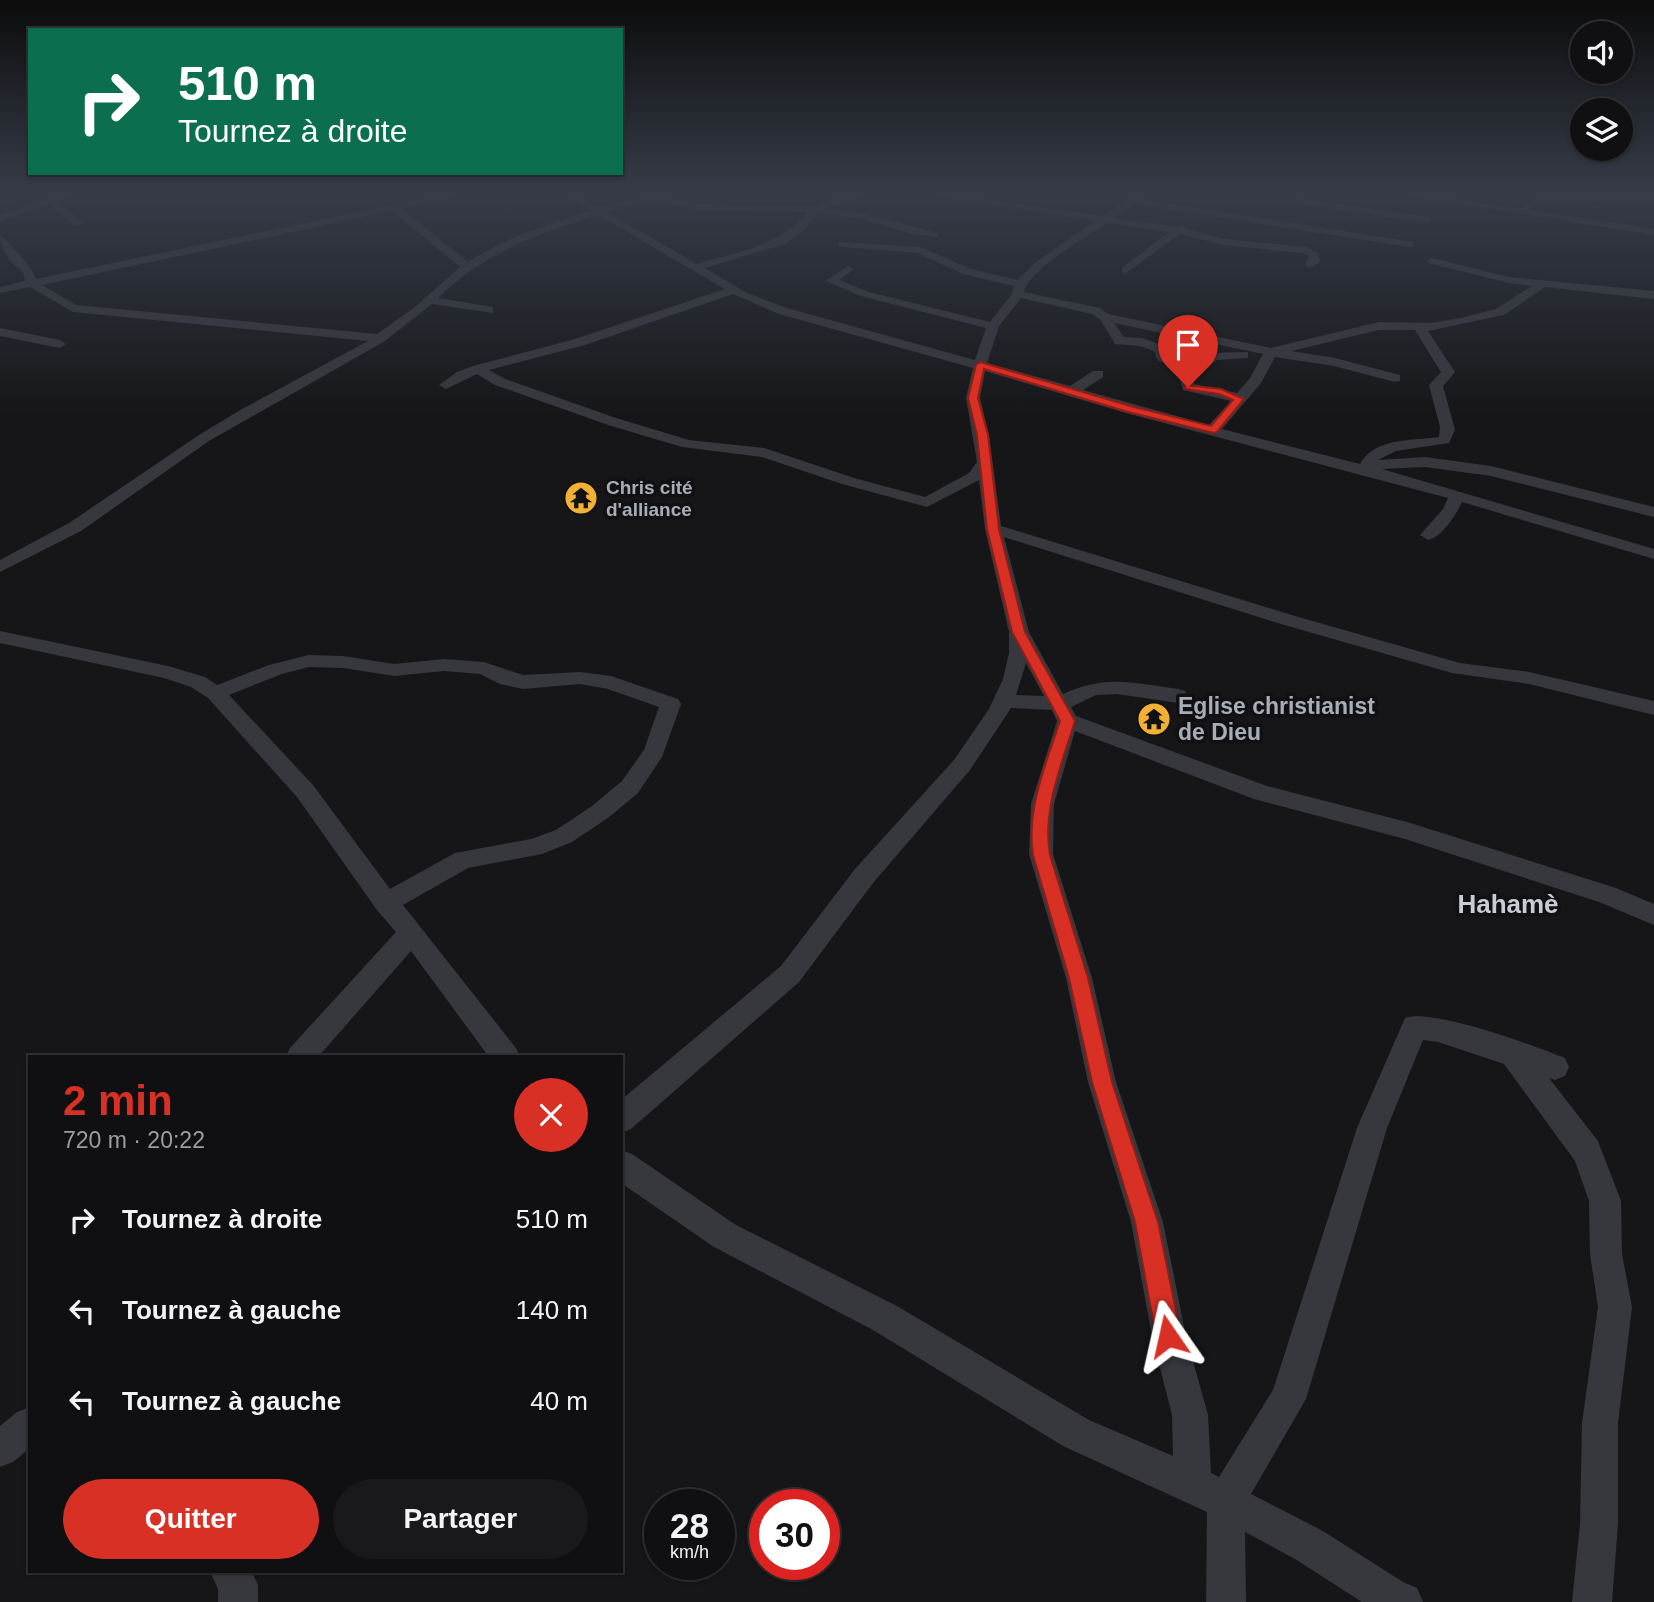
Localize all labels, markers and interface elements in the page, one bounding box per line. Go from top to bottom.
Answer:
map controls [1570,21,1633,161]
button: sound [1570,21,1633,84]
icon: right [63,56,154,147]
text: 510 m [178,56,317,110]
button: layers [1570,98,1633,161]
text: Tournez à droite [178,113,407,149]
pin [1158,315,1218,387]
icon: arrive [1169,326,1207,364]
place label: Chris cité d'alliance [606,477,693,520]
temple icon: Chris cité d'alliance [562,479,600,517]
place label: Eglise christianist de Dieu [1178,693,1375,745]
temple icon: Eglise christianist de Dieu [1135,700,1173,738]
district label: Hahamè [1457,889,1559,919]
text: 2 min [63,1077,173,1124]
button: close [514,1078,588,1152]
text: 720 m · 20:22 [63,1127,205,1153]
icon: right [63,1201,101,1239]
text: Tournez à droite [122,1204,322,1234]
text: 510 m [516,1204,588,1234]
icon: left [63,1292,101,1330]
text: Tournez à gauche [122,1295,341,1325]
text: 140 m [516,1295,588,1325]
position arrow [1131,1299,1205,1373]
icon: left [63,1383,101,1421]
text: Tournez à gauche [122,1386,341,1416]
text: 40 m [530,1386,588,1416]
button: Quitter [63,1479,319,1559]
button: Partager [333,1479,588,1559]
speed limit sign: 30 [749,1489,840,1580]
text: 28 [670,1506,709,1545]
text: km/h [670,1542,709,1562]

